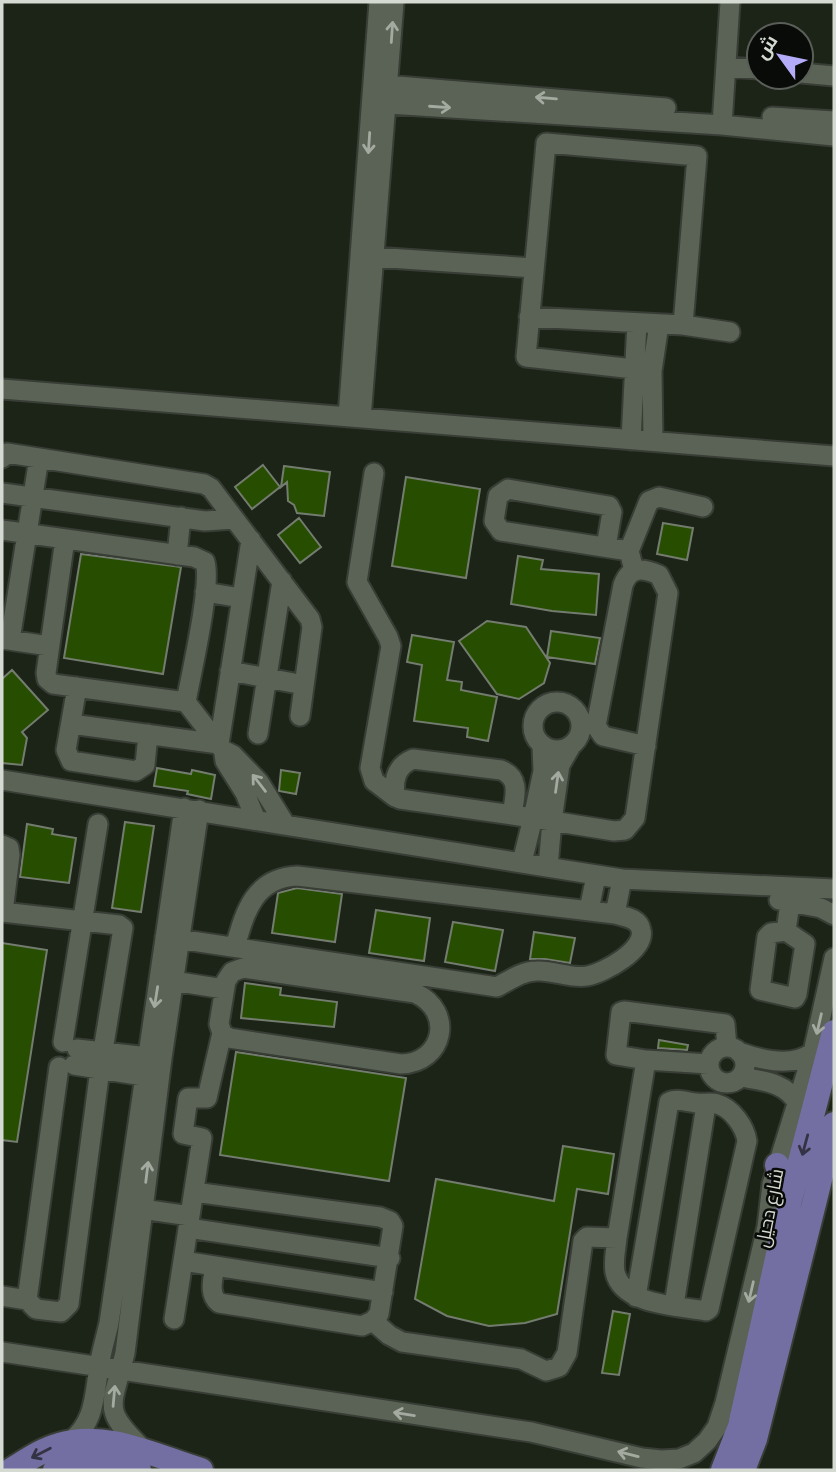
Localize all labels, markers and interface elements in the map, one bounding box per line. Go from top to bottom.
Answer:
north arrow [745,21,815,91]
one-way arrow [386,22,399,44]
text: ش [750,31,782,64]
one-way arrow [536,91,558,104]
one-way arrow [428,101,451,114]
one-way arrow [362,131,375,154]
one-way arrow [551,771,564,794]
one-way arrow [251,775,266,793]
one-way arrow [149,985,162,1007]
one-way arrow [812,1012,825,1035]
one-way arrow [798,1133,811,1156]
one-way arrow [140,1161,153,1184]
street label: شارع دحيل [751,1167,790,1250]
one-way arrow [744,1280,757,1303]
one-way arrow [108,1385,121,1408]
one-way arrow [393,1407,416,1420]
one-way arrow [31,1446,52,1460]
one-way arrow [617,1447,640,1460]

